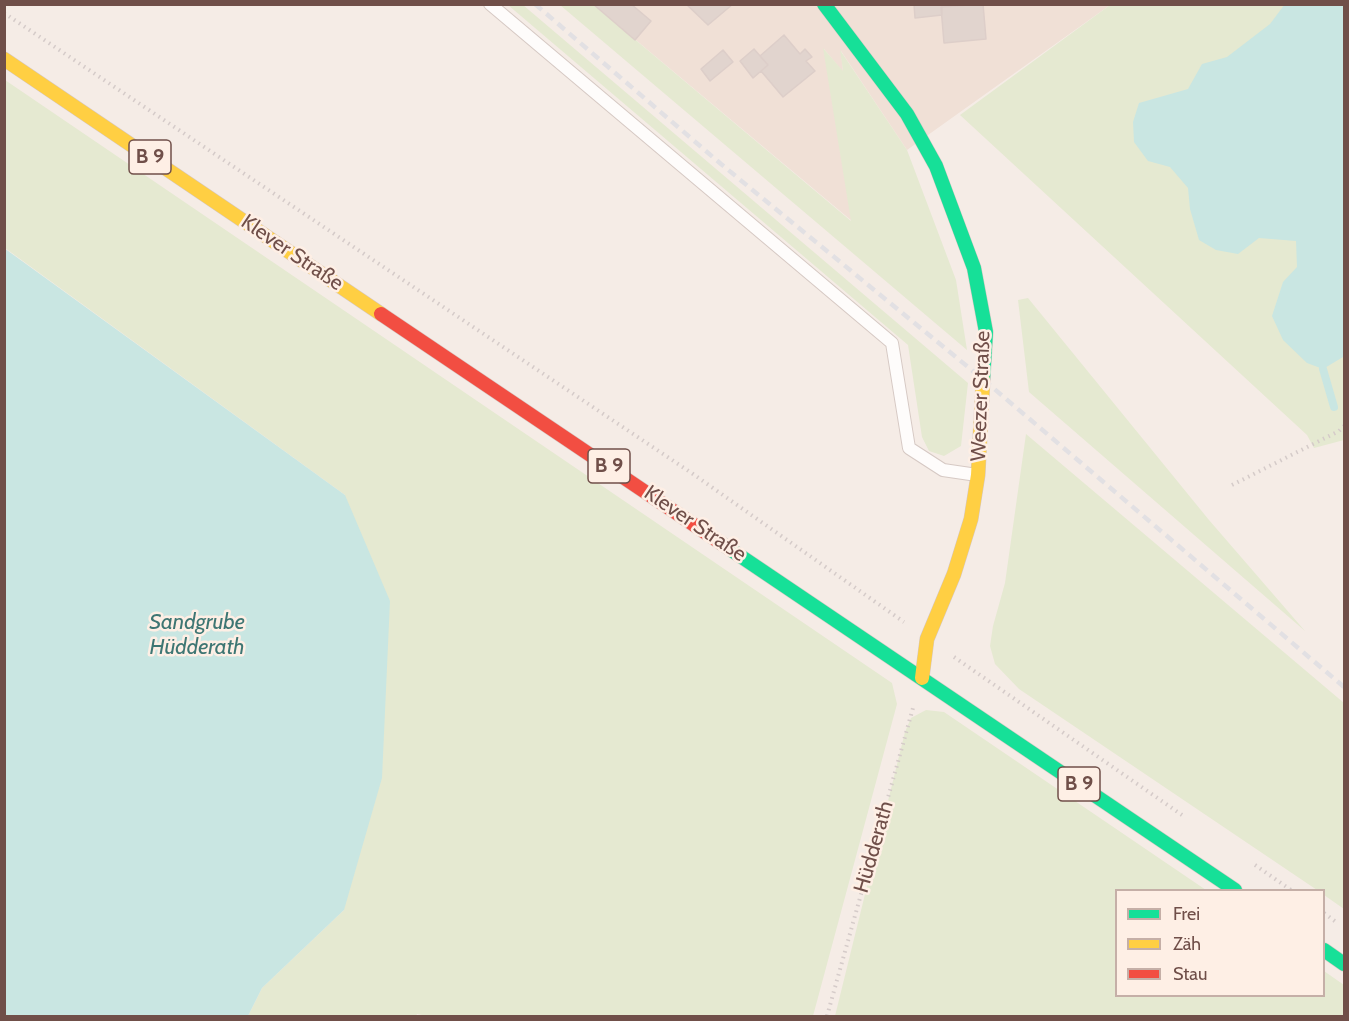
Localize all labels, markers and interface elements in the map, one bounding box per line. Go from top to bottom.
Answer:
road number: B 9 [129,140,171,174]
street label: Klever Straße [236,210,348,296]
street label: Weezer Straße [966,330,996,462]
road number: B 9 [588,449,630,483]
street label: Klever Straße [639,481,751,567]
water label: Sandgrube Hüdderath [149,610,245,662]
road number: B 9 [1058,767,1100,801]
street label: Hüdderath [849,798,899,896]
legend [1115,889,1325,997]
text: Frei [1173,903,1200,925]
text: Zäh [1173,933,1201,955]
text: Stau [1173,963,1207,985]

